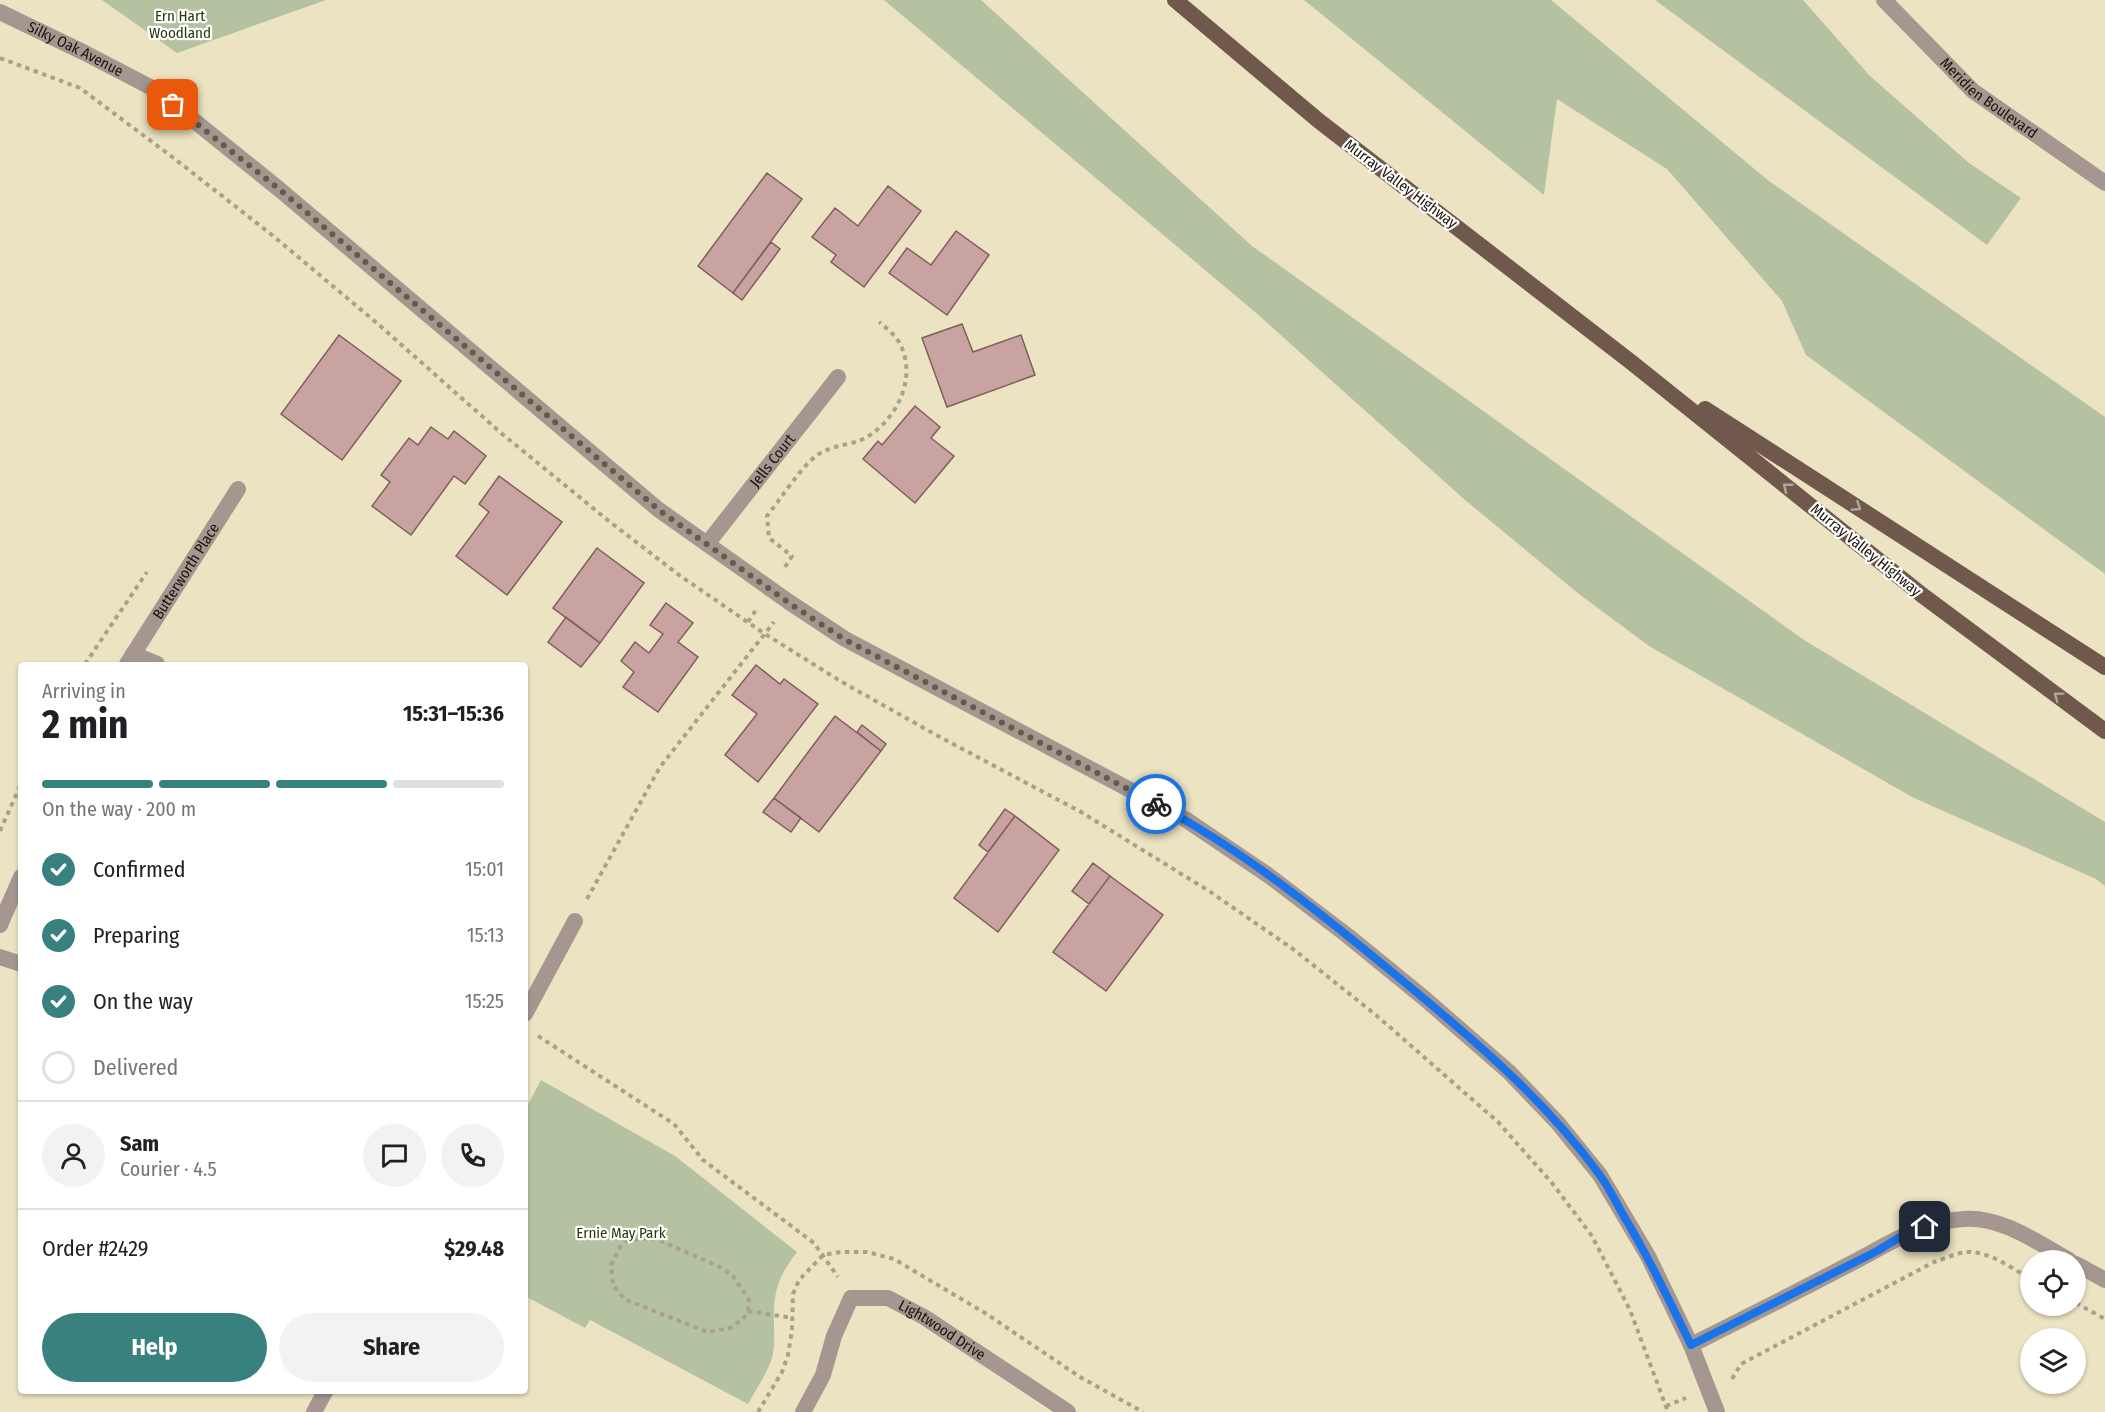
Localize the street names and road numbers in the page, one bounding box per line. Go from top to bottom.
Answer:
street label: Silky Oak Avenue [25,18,126,80]
street label: Meridien Boulevard [1936,54,2041,142]
street label: Murray Valley Highway [1341,136,1461,233]
street label: Jells Court [746,430,799,491]
street label: Murray Valley Highway [1807,500,1925,600]
street label: Butterworth Place [149,520,223,622]
street label: Lightwood Drive [895,1296,989,1364]

